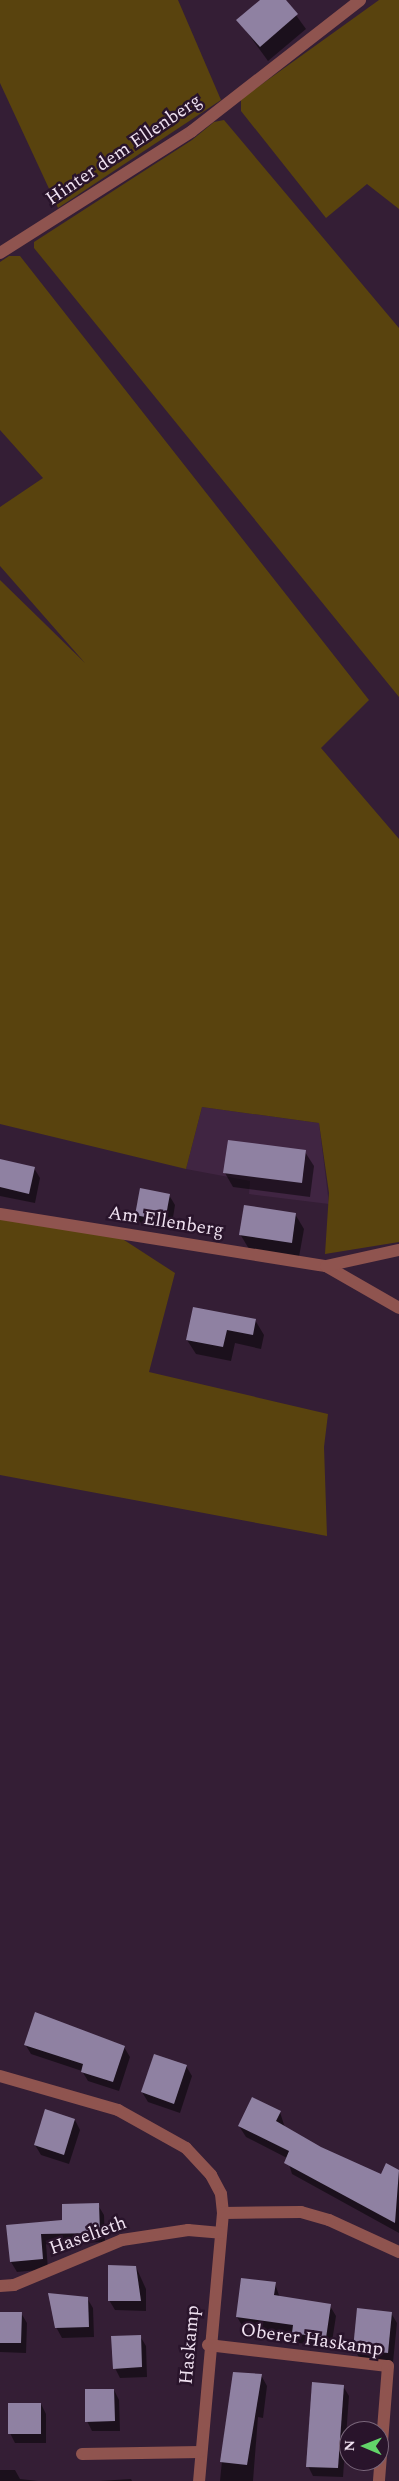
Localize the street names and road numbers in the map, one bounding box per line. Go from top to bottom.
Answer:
street label: Hinter dem Ellenberg [42,89,206,211]
street label: Am Ellenberg [107,1202,225,1242]
street label: Haselieth [46,2212,130,2260]
street label: Haskamp [175,2304,205,2386]
street label: Oberer Haskamp [239,2319,385,2361]

